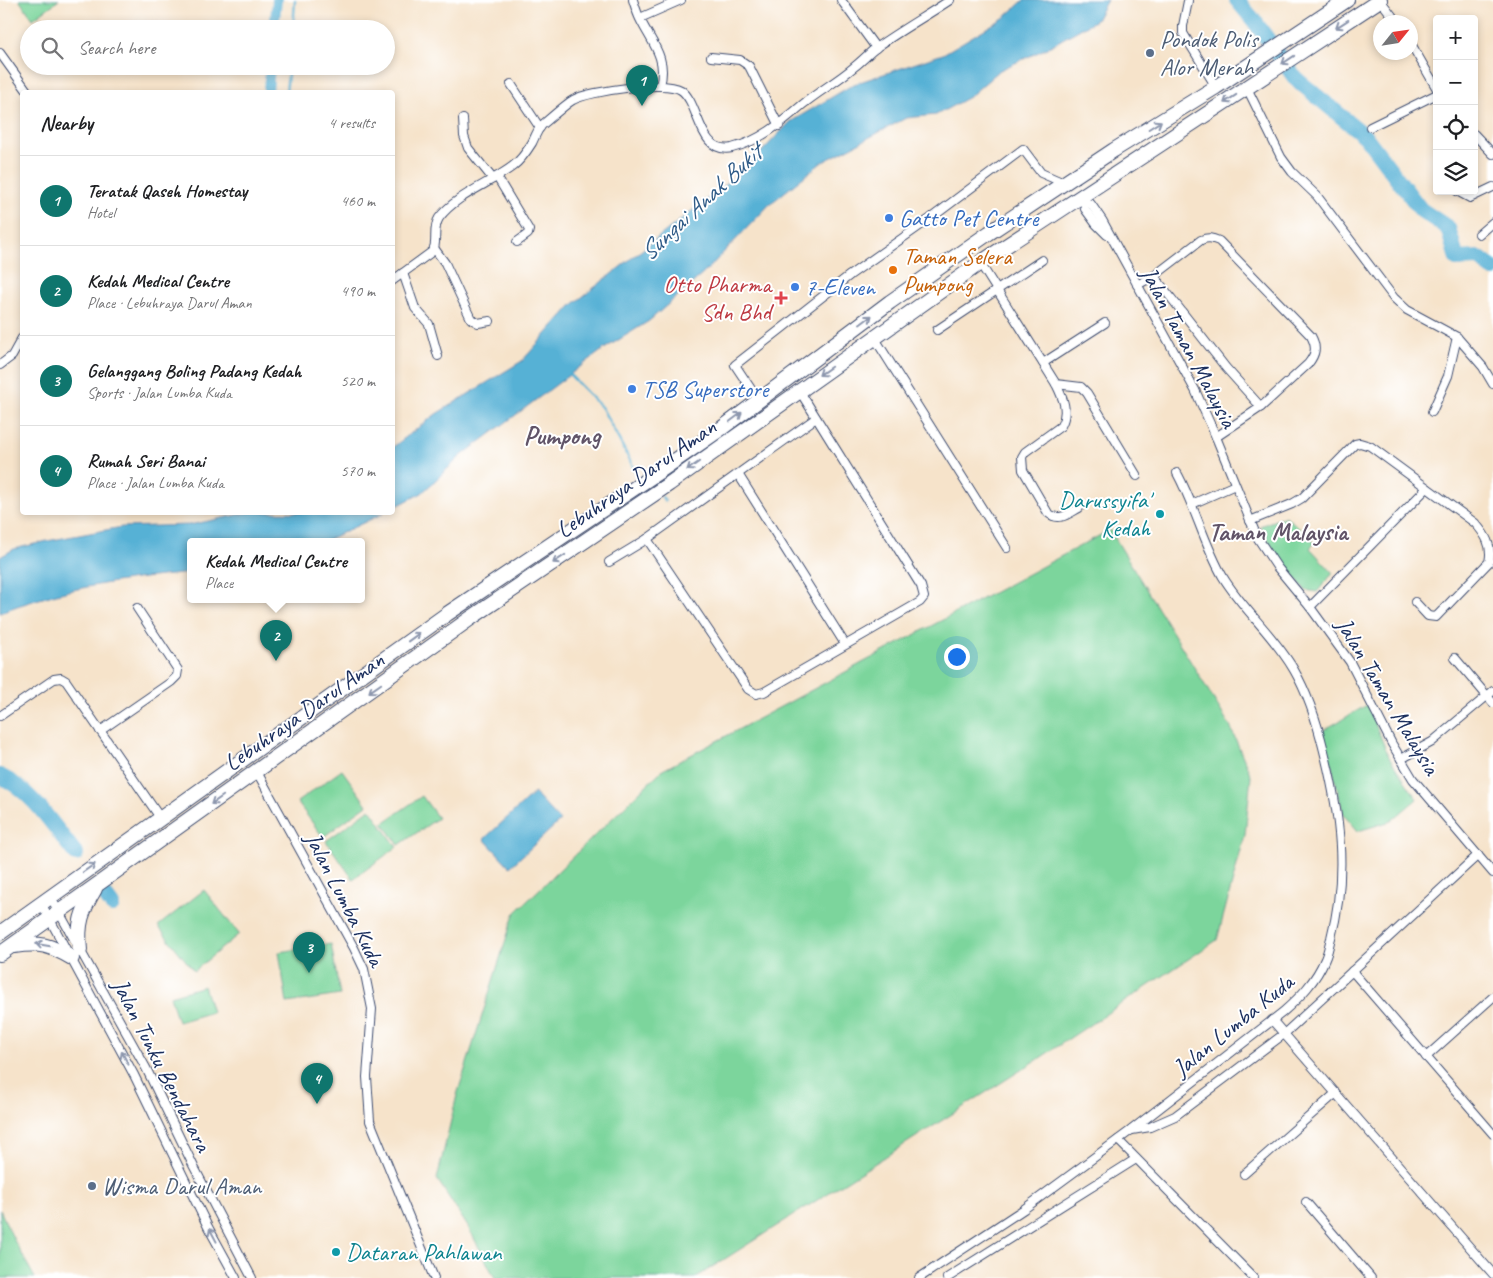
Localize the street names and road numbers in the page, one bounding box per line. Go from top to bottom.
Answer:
street label: Jalan Taman Malaysia [1133,260,1245,434]
street label: Lebuhraya Darul Aman [550,412,722,544]
street label: Jalan Taman Malaysia [1329,611,1447,781]
street label: Lebuhraya Darul Aman [218,645,390,777]
street label: Jalan Lumba Kuda [298,826,393,973]
street label: Jalan Lumba Kuda [1166,966,1301,1084]
street label: Jalan Tunku Bendahara [105,972,219,1158]

